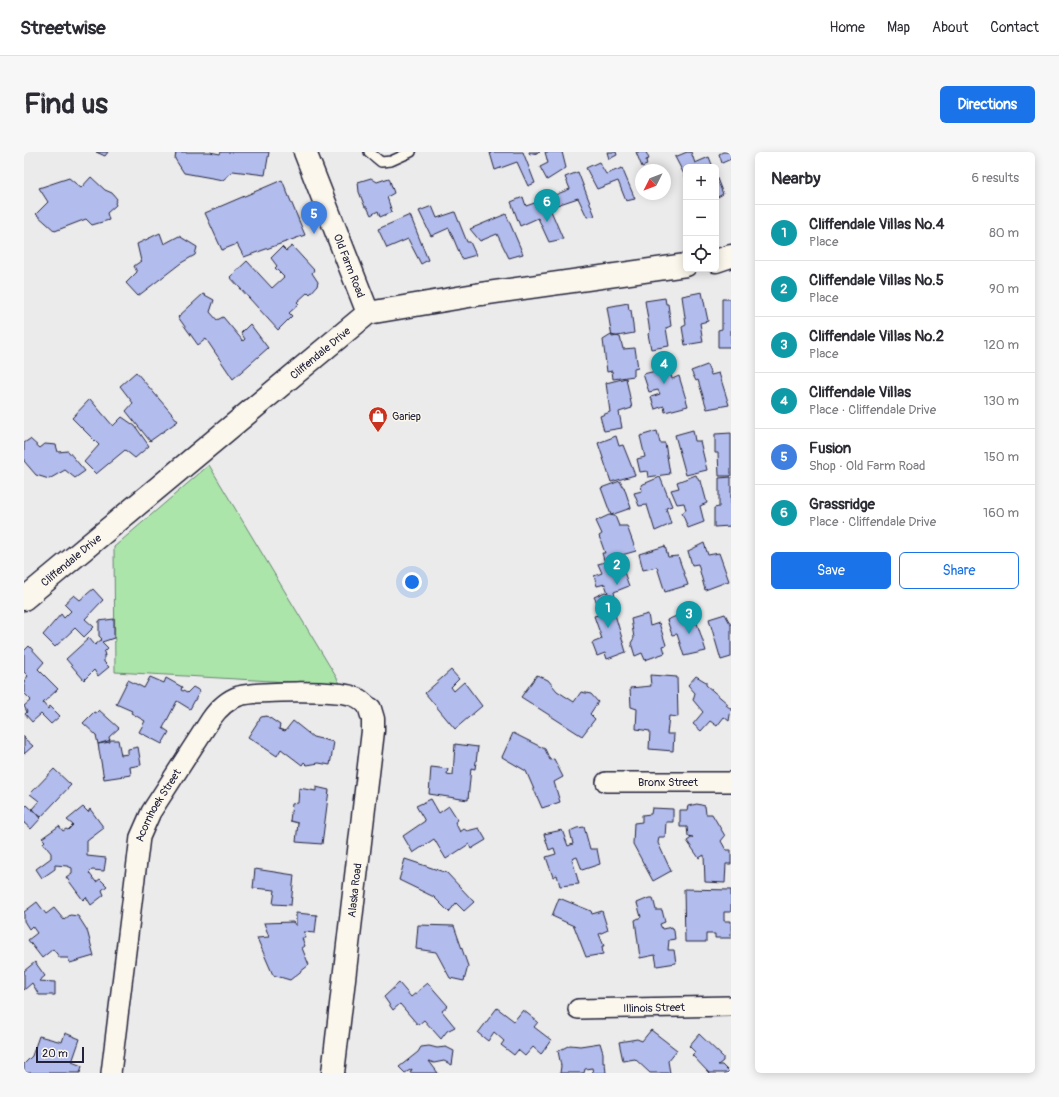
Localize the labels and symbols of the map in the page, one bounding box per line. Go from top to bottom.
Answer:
north arrow [635,164,671,200]
pin: 6 [534,189,560,222]
pin: 5 [301,201,327,234]
street label: Old Farm Road [331,232,367,300]
street label: Cliffendale Drive [288,324,354,382]
pin: 4 [651,351,677,384]
shop icon: Gariep [367,405,389,433]
place label: Gariep [392,410,421,423]
street label: Cliffendale Drive [38,531,104,589]
pin: 2 [604,552,630,585]
your location [402,572,422,592]
pin: 1 [595,595,621,628]
pin: 3 [676,601,702,634]
street label: Acornhoek Street [133,766,184,843]
street label: Bronx Street [638,776,698,789]
street label: Alaska Road [345,862,365,918]
street label: Illinois Street [623,1001,686,1015]
scale bar [36,1045,84,1064]

